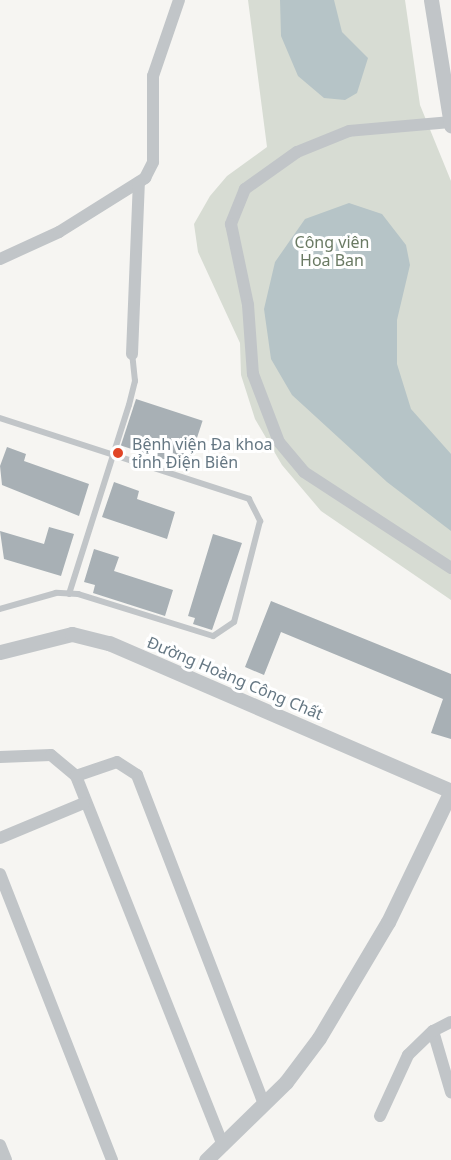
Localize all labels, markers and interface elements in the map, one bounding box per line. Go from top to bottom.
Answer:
park label: Công viên Hoa Ban [295,232,369,270]
place label: Bệnh viện Đa khoa tỉnh Điện Biên [132,434,273,472]
marker: Bệnh viện Đa khoa tỉnh Điện Biên [109,444,127,462]
street label: Đường Hoàng Công Chất [144,632,326,724]

